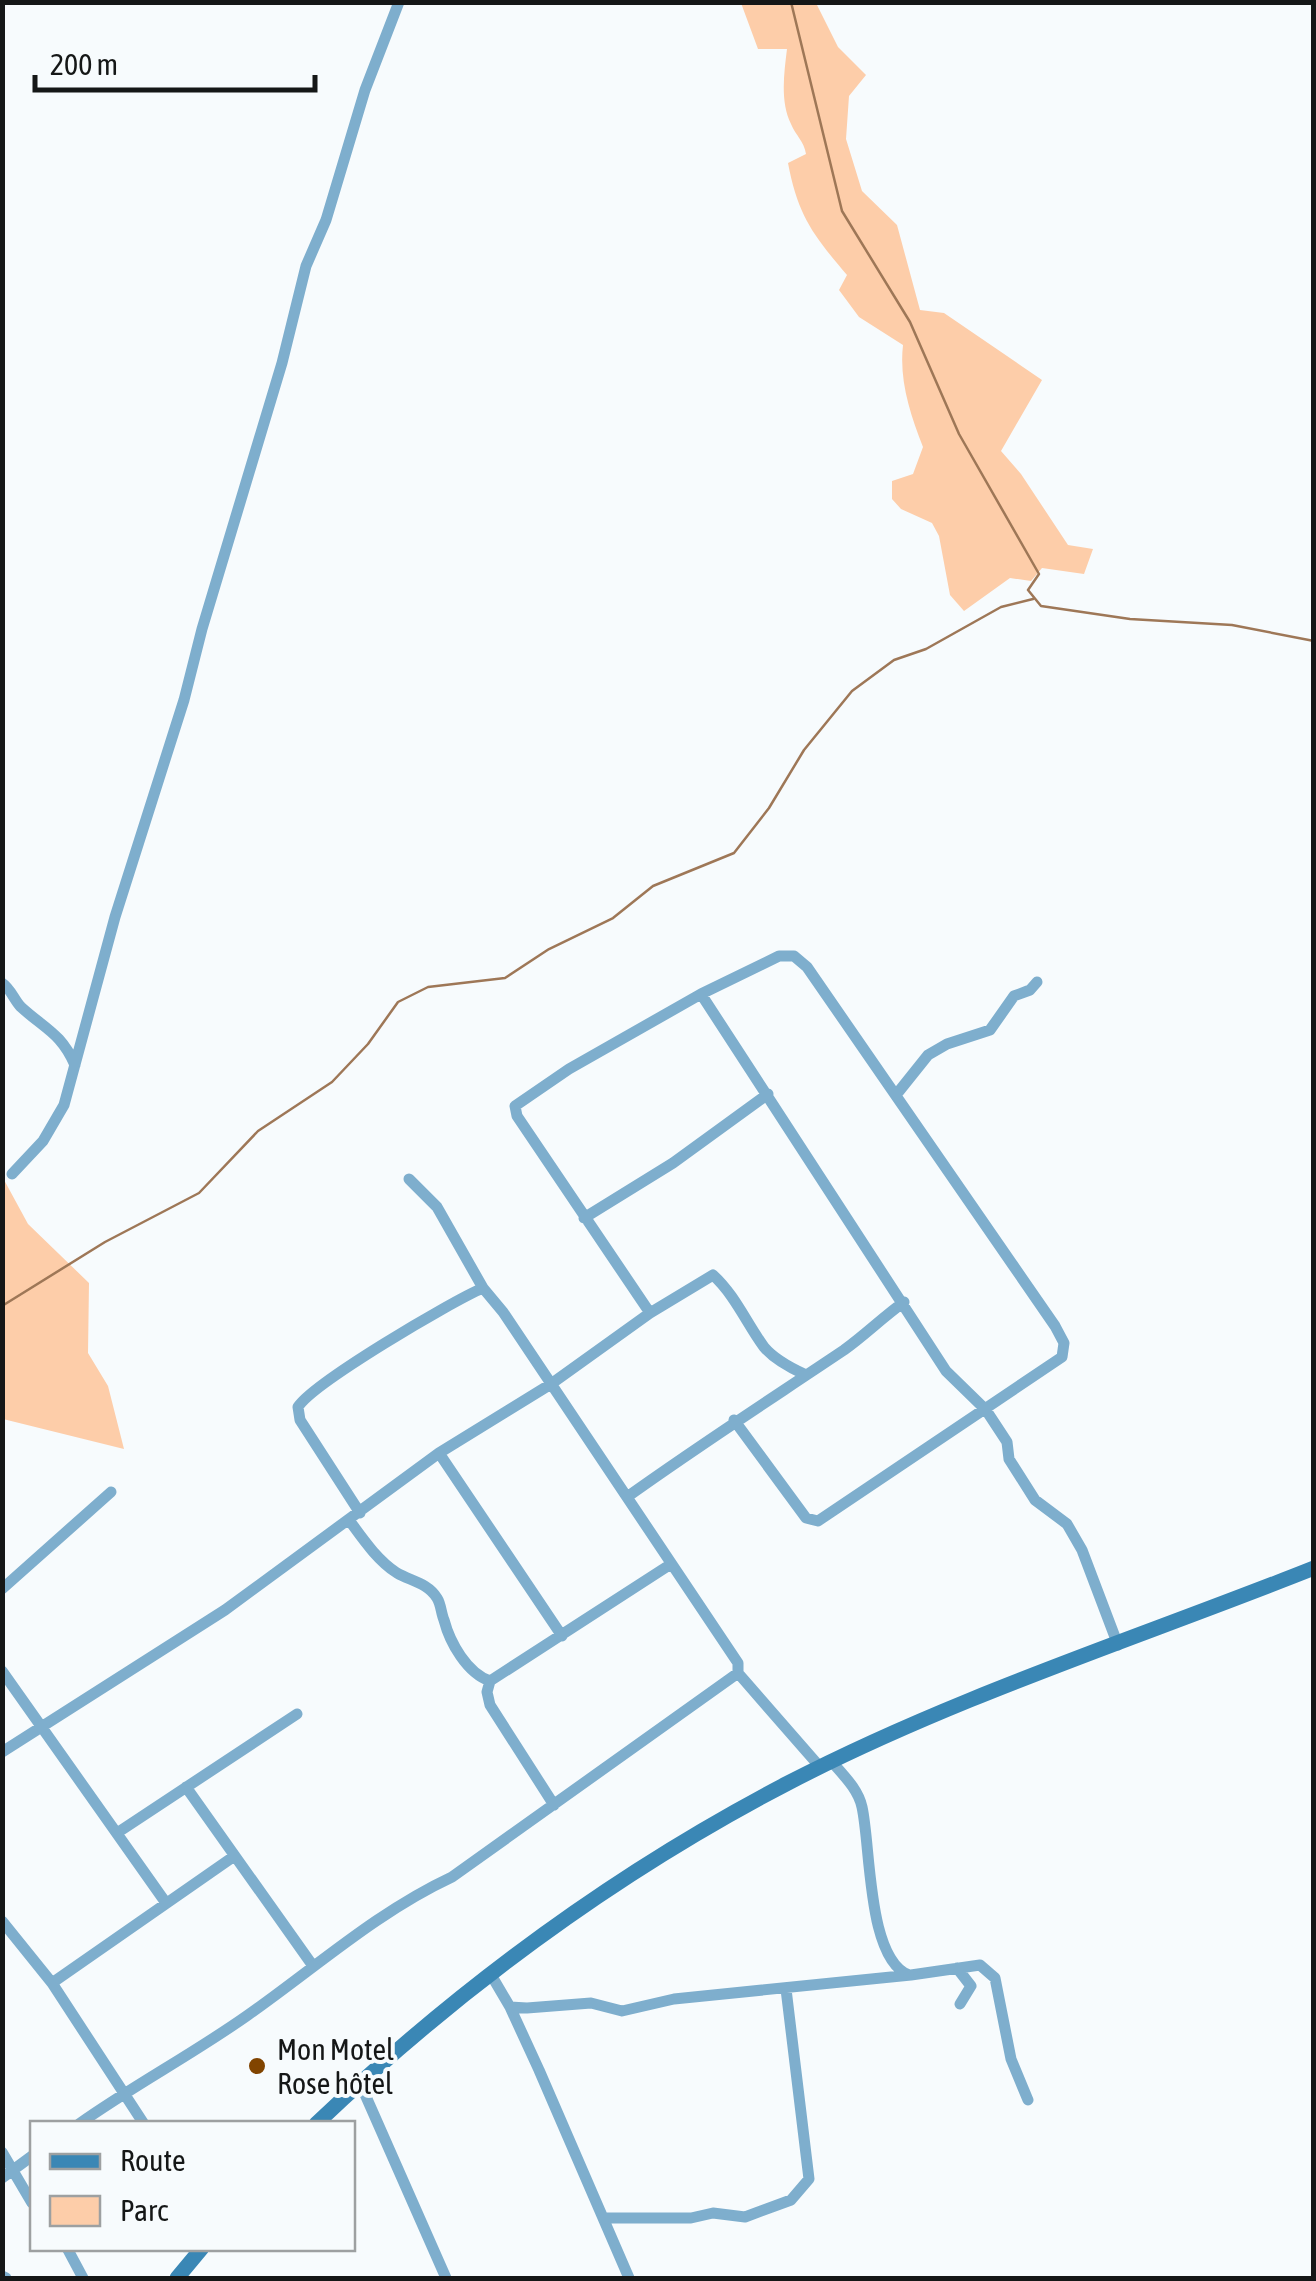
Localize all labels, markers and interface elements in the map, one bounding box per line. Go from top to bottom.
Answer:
scale bar [35,30,315,92]
text: 200 m [50,47,118,81]
place label: Mon Motel Rose hôtel [277,2032,394,2100]
marker: Mon Motel Rose hôtel [246,2055,268,2077]
legend [30,2121,355,2251]
text: Route [120,2143,186,2177]
text: Parc [120,2193,169,2227]

